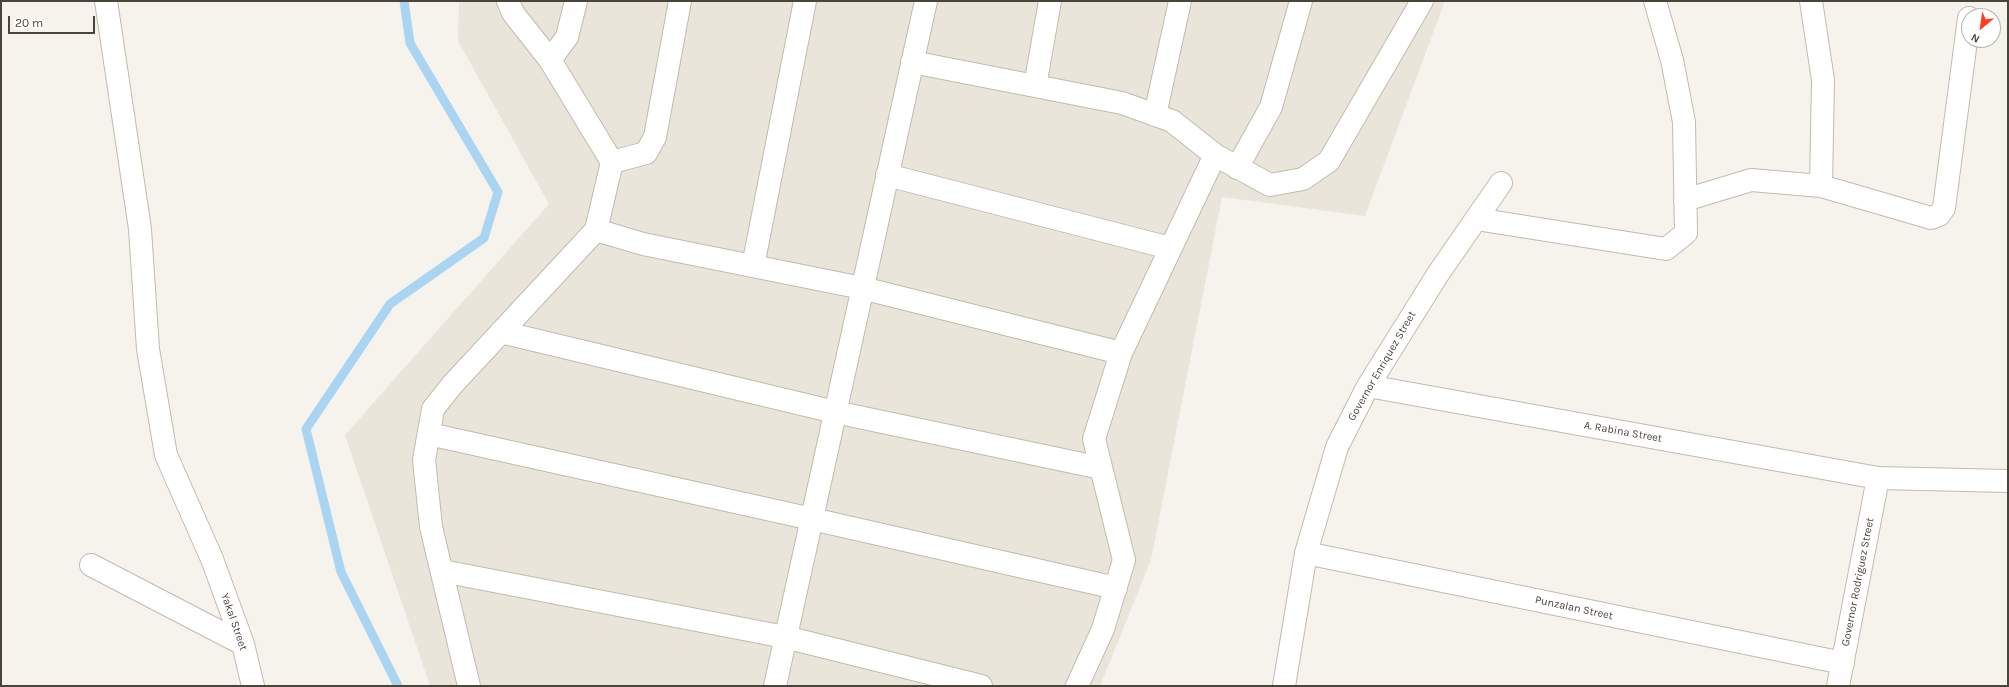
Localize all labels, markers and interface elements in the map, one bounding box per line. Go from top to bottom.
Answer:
scale bar [10,8,97,34]
north arrow [1961,8,2001,48]
text: 20 m [15,16,43,30]
text: N [1969,30,1982,46]
street label: Governor Enriquez Street [1345,309,1419,423]
street label: A. Rabina Street [1583,419,1663,445]
street label: Governor Rodriguez Street [1839,517,1877,647]
street label: Yakal Street [218,592,250,652]
street label: Punzalan Street [1534,593,1614,623]

